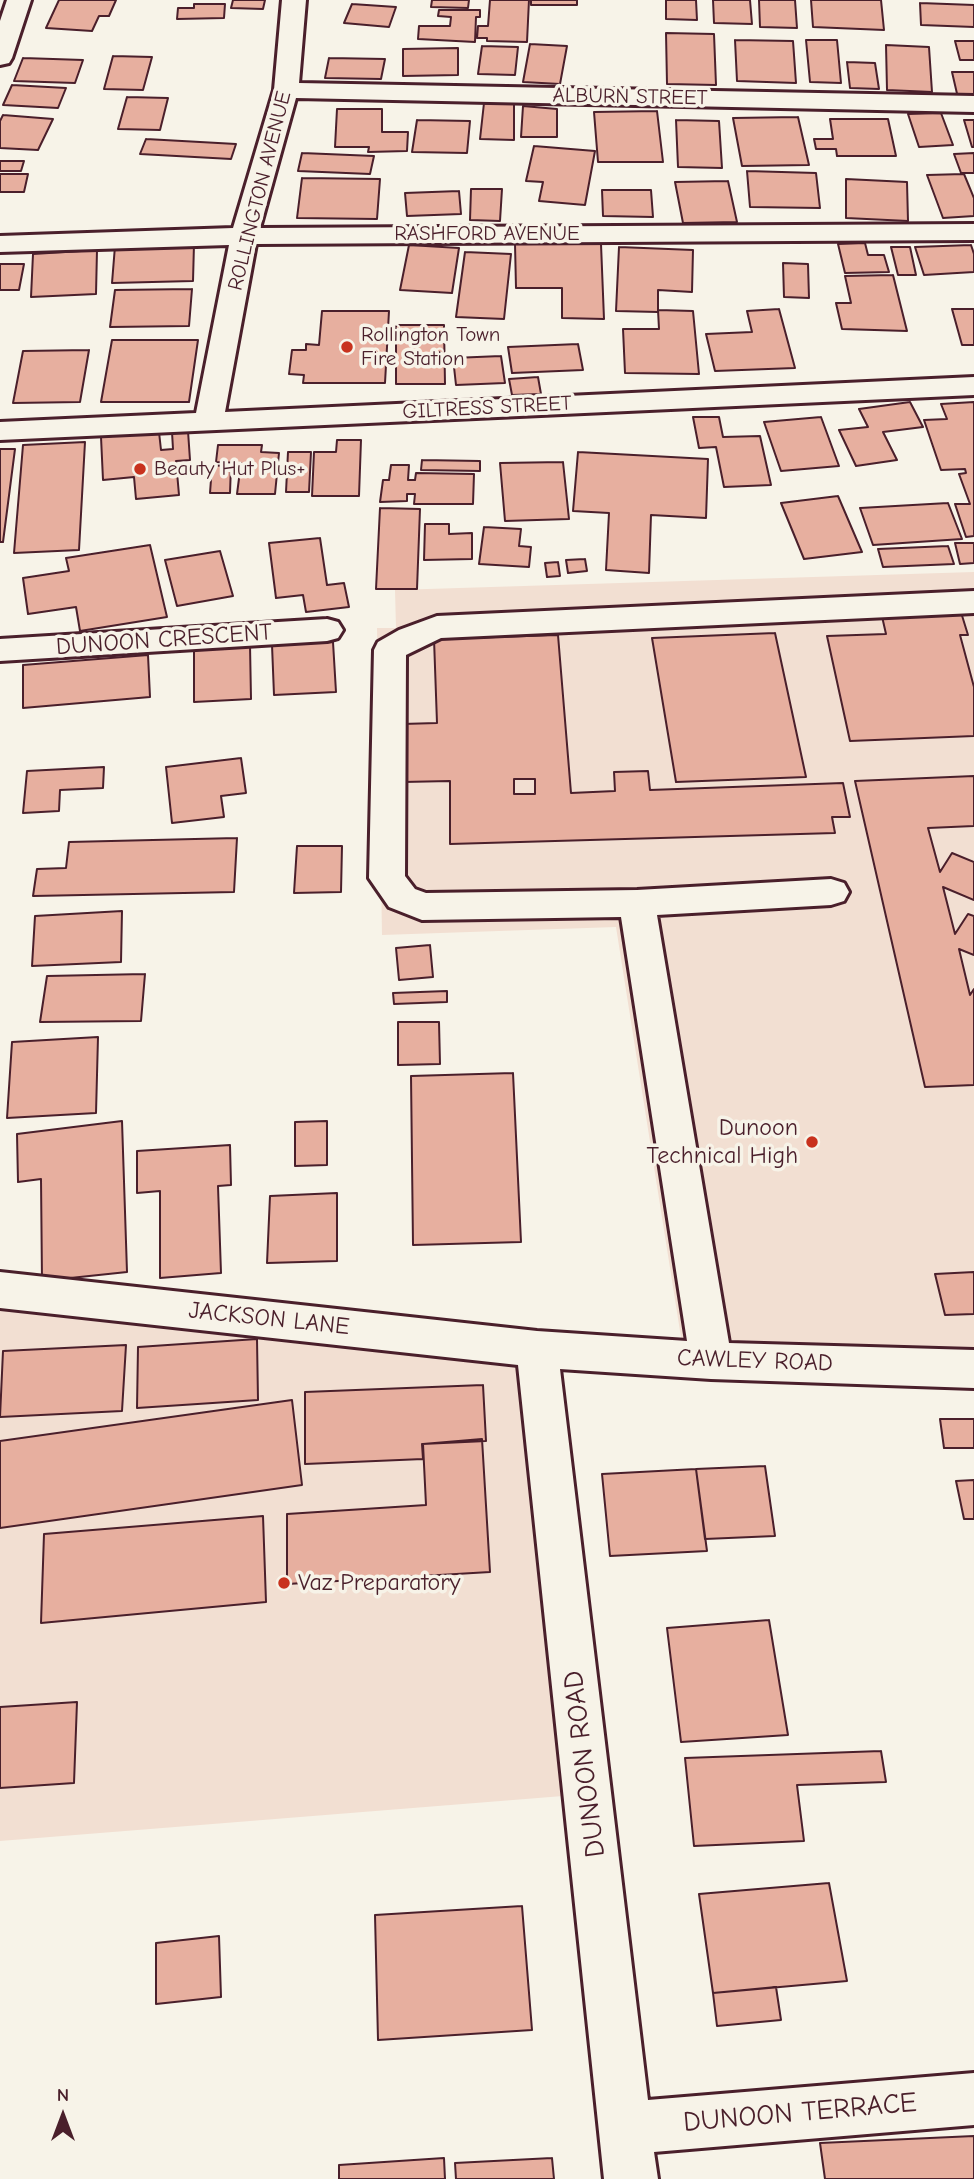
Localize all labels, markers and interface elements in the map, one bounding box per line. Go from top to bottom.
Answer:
street label: ALBURN STREET [552,83,708,111]
street label: ROLLINGTON AVENUE [223,89,297,293]
street label: RASHFORD AVENUE [394,221,580,247]
place label: Rollington Town Fire Station [361,322,500,372]
marker: Rollington Town Fire Station [339,339,355,355]
street label: GILTRESS STREET [402,391,572,425]
place label: Beauty Hut Plus+ [154,456,306,482]
marker: Beauty Hut Plus+ [132,461,148,477]
street label: DUNOON CRESCENT [55,618,273,662]
place label: Dunoon Technical High [647,1114,798,1170]
marker: Dunoon Technical High [804,1134,820,1150]
street label: JACKSON LANE [187,1296,351,1342]
street label: CAWLEY ROAD [677,1344,833,1378]
place label: Vaz Preparatory [298,1569,461,1597]
marker: Vaz Preparatory [276,1575,292,1591]
street label: DUNOON ROAD [557,1669,613,1859]
north arrow [28,2081,98,2151]
text: N [57,2084,69,2106]
street label: DUNOON TERRACE [682,2086,918,2140]

